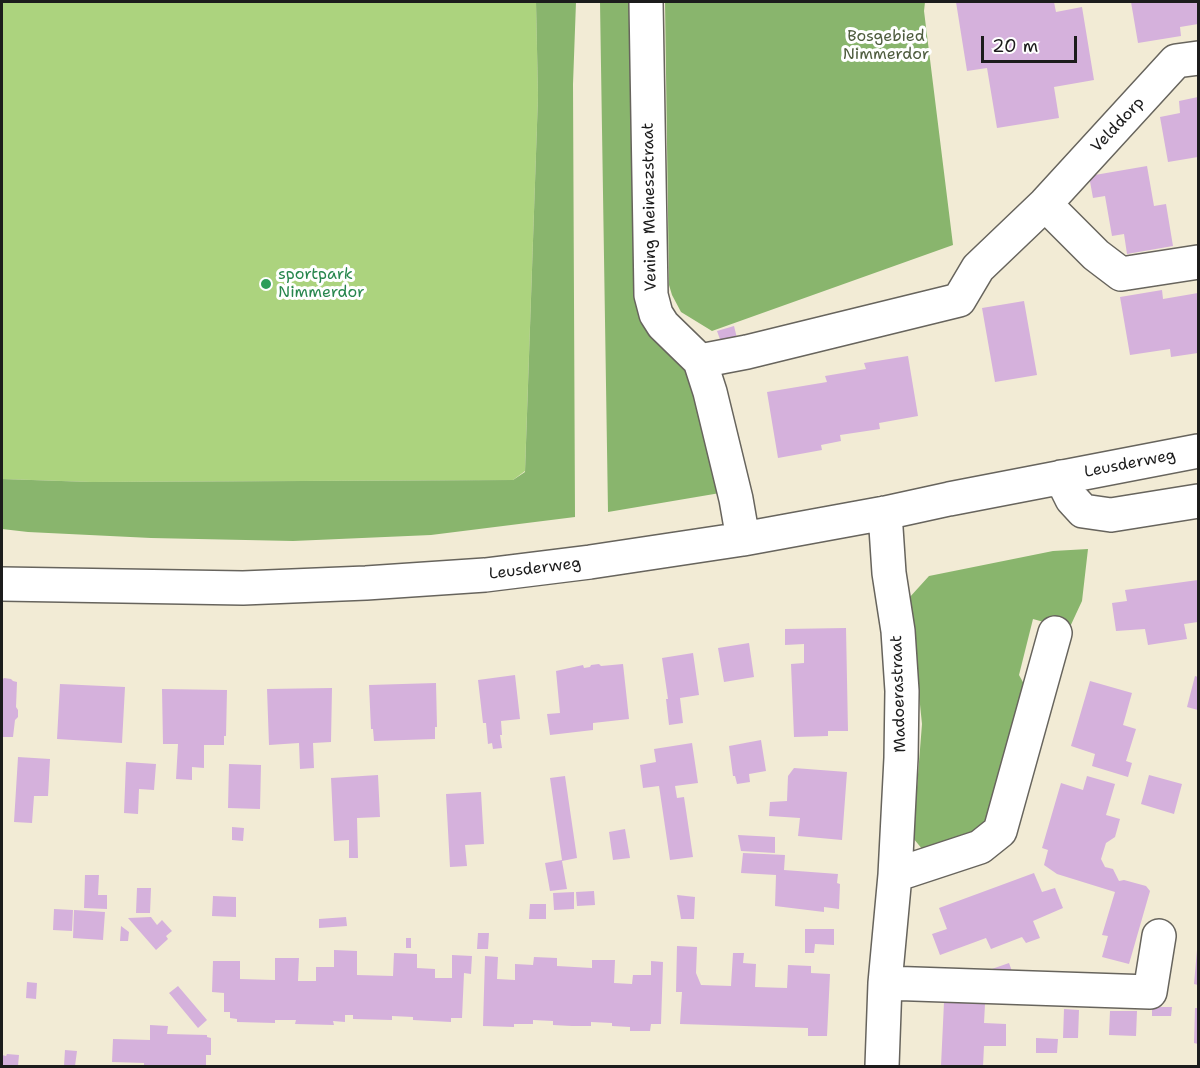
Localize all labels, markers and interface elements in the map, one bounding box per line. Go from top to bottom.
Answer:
scale bar [984,24,1080,62]
park label: Bosgebied Nimmerdor [843,27,929,65]
text: 20 m [992,34,1038,58]
street label: Velddorp [1088,93,1148,157]
street label: Vening Meineszstraat [639,122,661,292]
place label: sportpark Nimmerdor [278,265,365,303]
marker: sportpark Nimmerdor [259,277,273,291]
street label: Leusderweg [1083,446,1177,482]
street label: Leusderweg [488,554,582,584]
street label: Madoerastraat [887,635,911,753]

